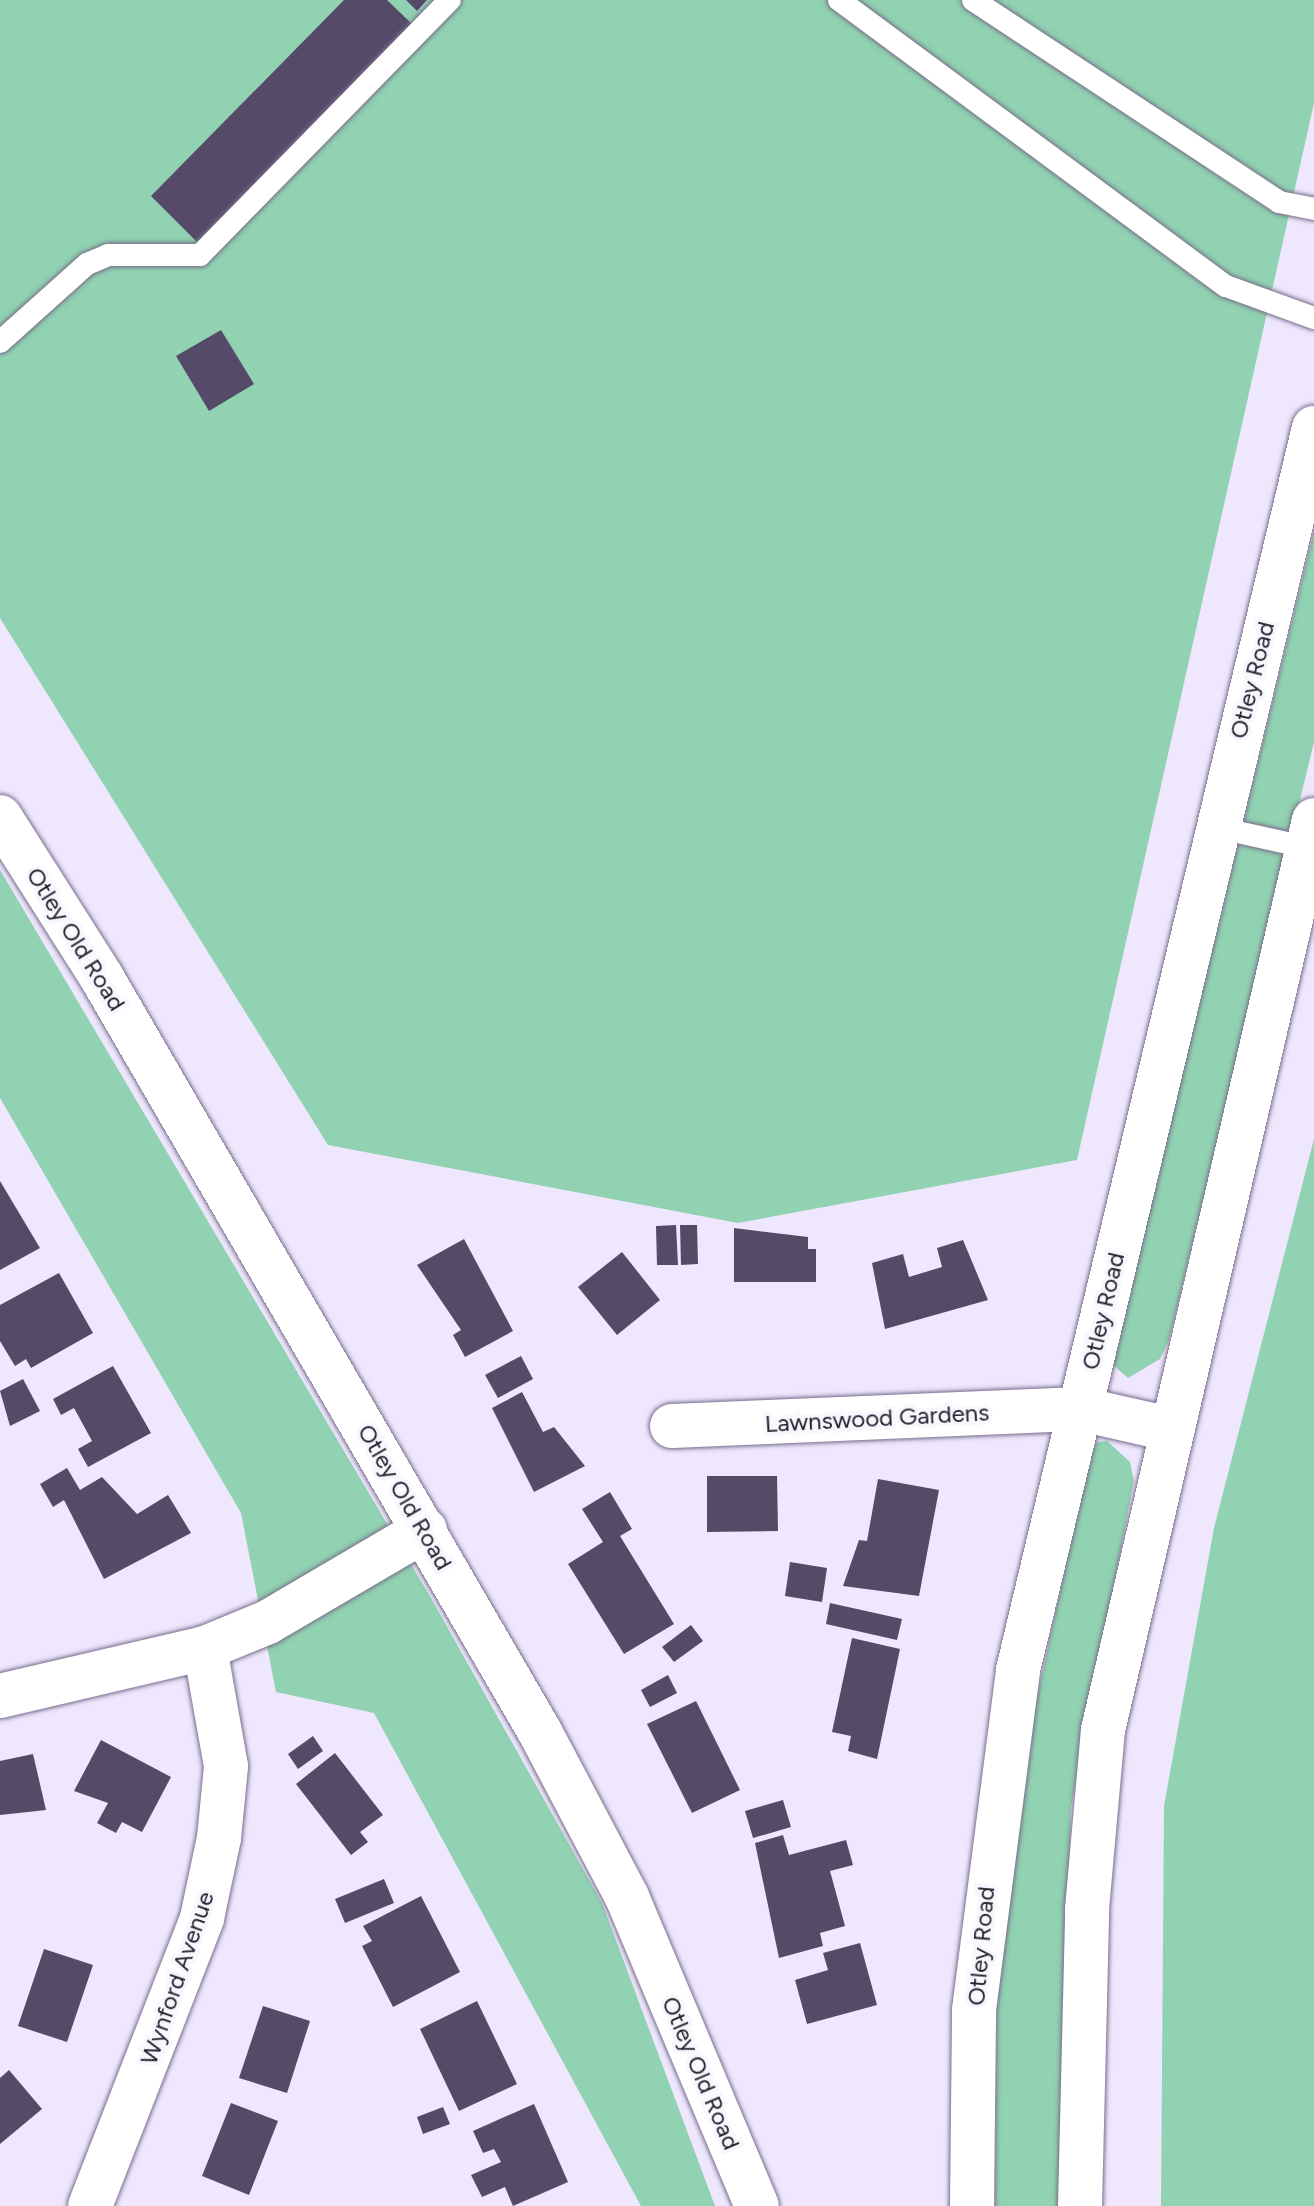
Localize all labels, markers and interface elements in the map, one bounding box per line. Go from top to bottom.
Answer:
street label: Otley Road [1224,619,1280,741]
street label: Otley Old Road [20,862,132,1016]
street label: Otley Road [1076,1250,1130,1372]
street label: Lawnswood Gardens [764,1398,990,1438]
street label: Otley Old Road [352,1419,458,1575]
street label: Otley Road [961,1885,1001,2007]
street label: Wynford Avenue [134,1888,220,2068]
street label: Otley Old Road [656,1992,746,2154]

